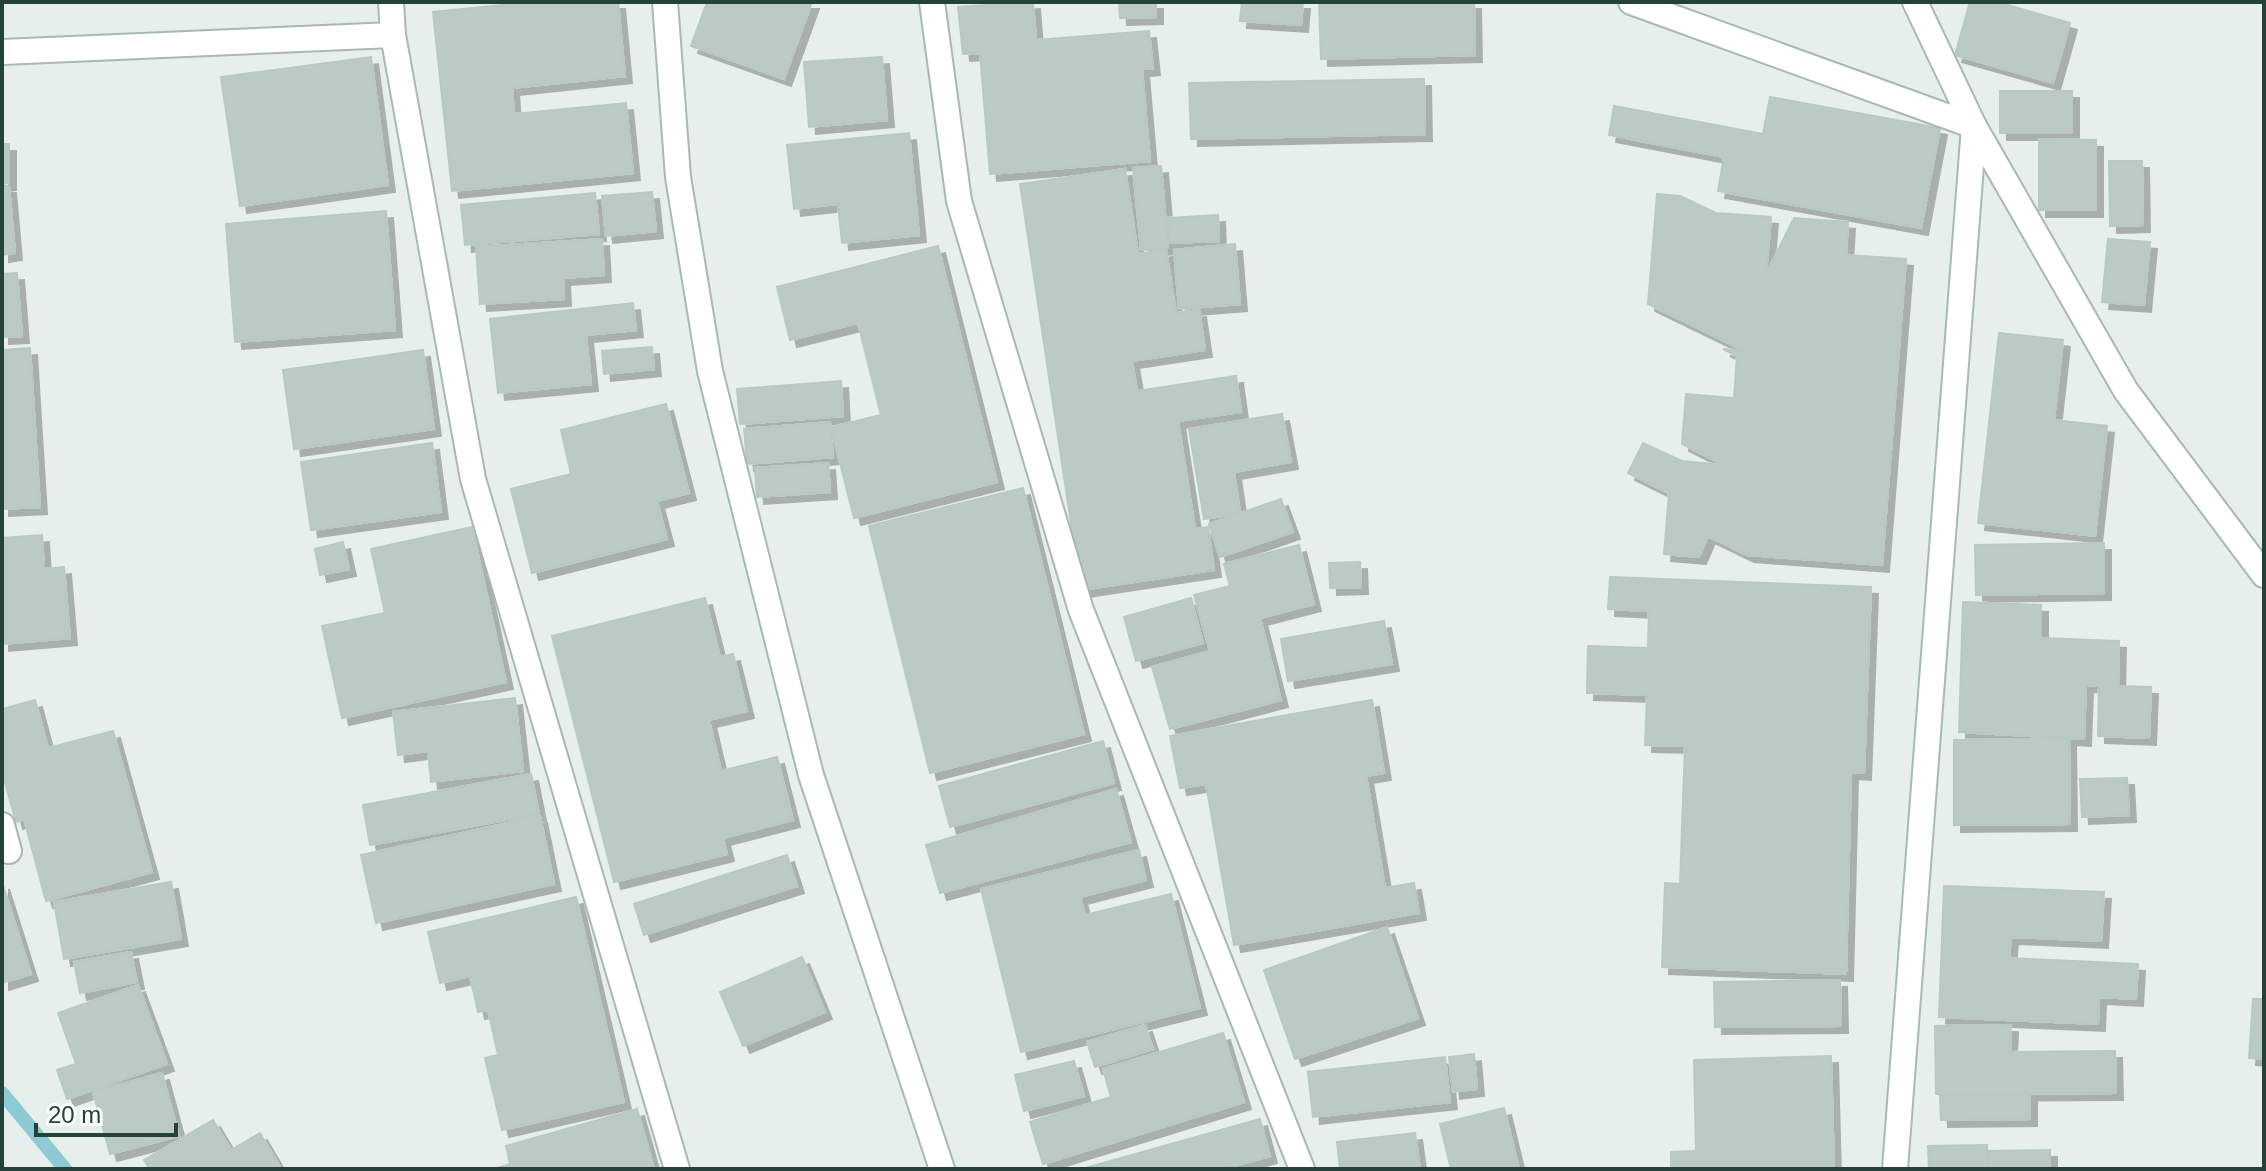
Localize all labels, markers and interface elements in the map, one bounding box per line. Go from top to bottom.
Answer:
scale bar [36,1087,176,1137]
text: 20 m [48,1101,101,1128]

